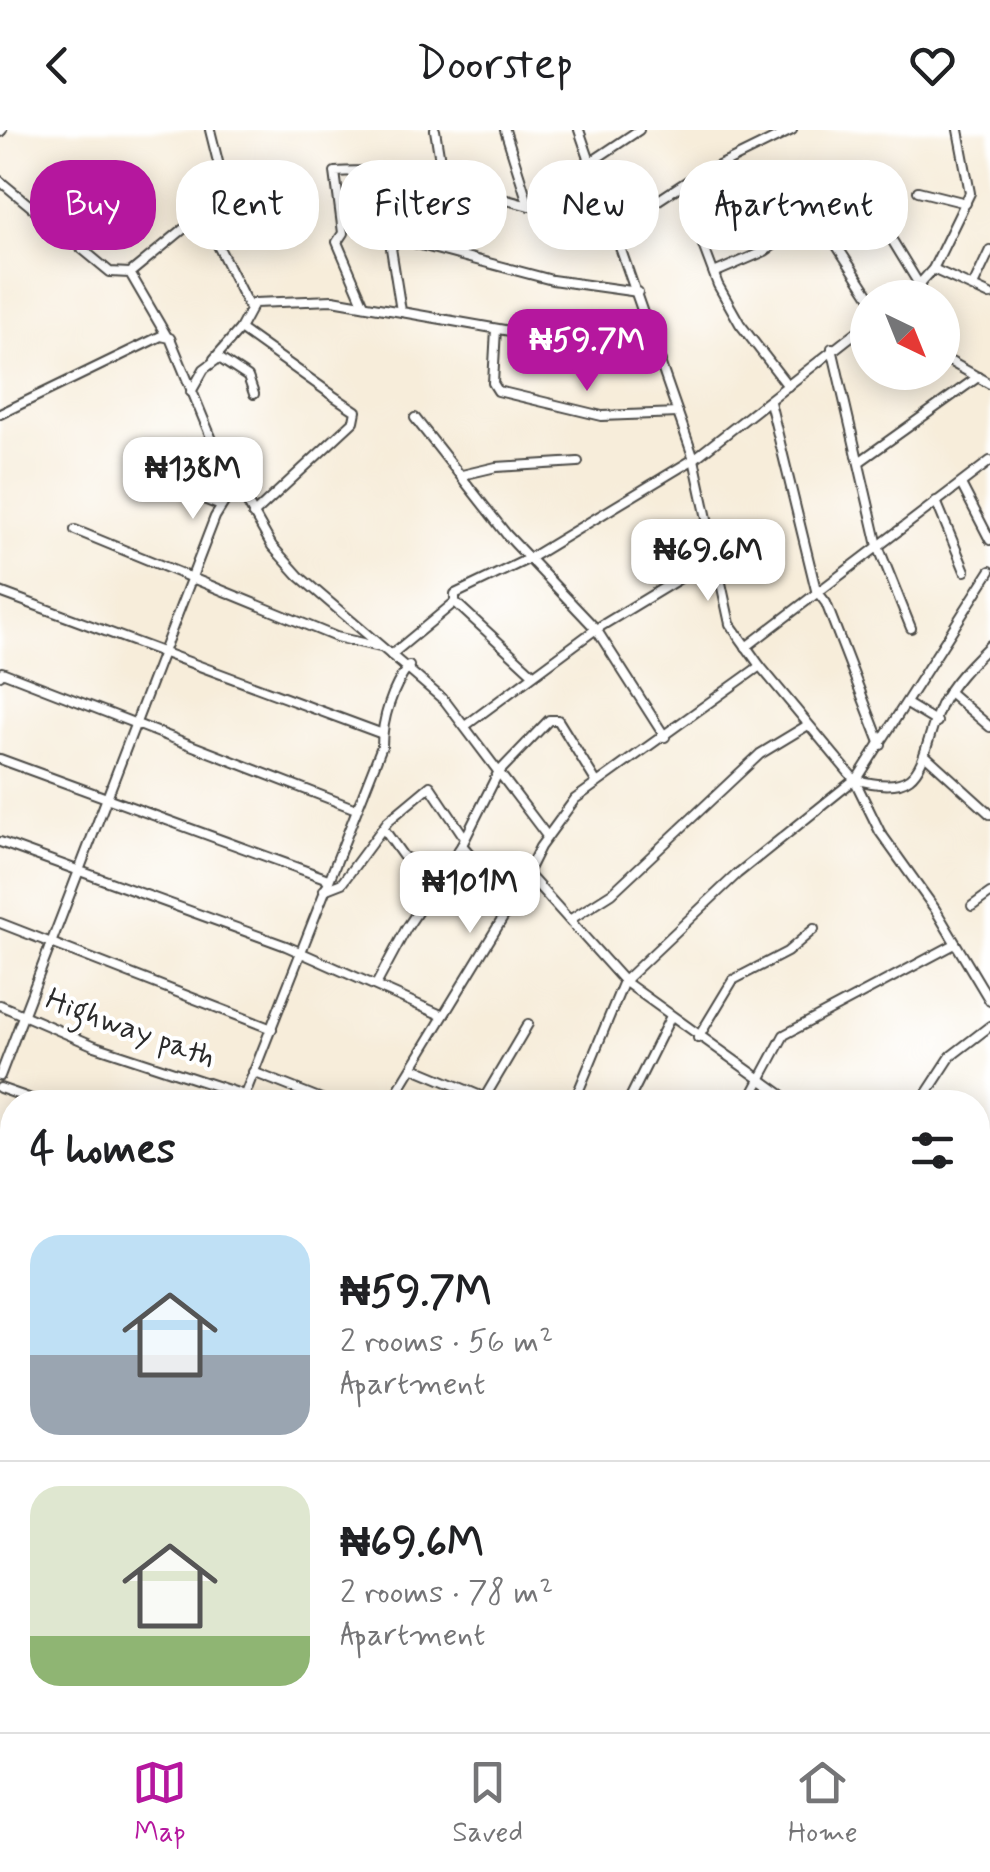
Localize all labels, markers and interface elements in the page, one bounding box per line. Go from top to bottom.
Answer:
text: Doorstep [416,36,574,95]
icon: back [30,38,85,93]
icon: heart [905,38,960,93]
chip: Buy [30,160,156,250]
chip: Rent [176,160,319,250]
chip: Filters [339,160,507,250]
chip: New [527,160,659,250]
chip: Apartment [679,160,908,250]
north arrow [850,280,960,390]
map controls [850,280,960,390]
pin: ₦59.7M [506,309,668,394]
text: ₦59.7M [529,320,645,362]
pin: ₦138M [123,437,263,522]
text: ₦138M [145,448,241,490]
pin: ₦69.6M [627,519,789,604]
text: ₦69.6M [653,530,763,572]
pin: ₦101M [400,851,540,936]
text: ₦101M [422,862,518,904]
street label: Highway path [39,979,221,1082]
text: 4 homes [30,1123,176,1178]
icon: filters [905,1123,960,1178]
text: ₦59.7M [340,1266,492,1321]
icon: home [110,1275,230,1395]
text: 2 rooms · 56 m² [340,1321,553,1363]
text: Apartment [340,1363,485,1405]
text: ₦69.6M [340,1517,484,1572]
icon: home [110,1526,230,1646]
text: 2 rooms · 78 m² [340,1572,553,1614]
text: Apartment [340,1614,485,1656]
tab: Map [132,1755,187,1852]
tab: Saved [452,1755,523,1852]
tab: Home [788,1755,858,1852]

